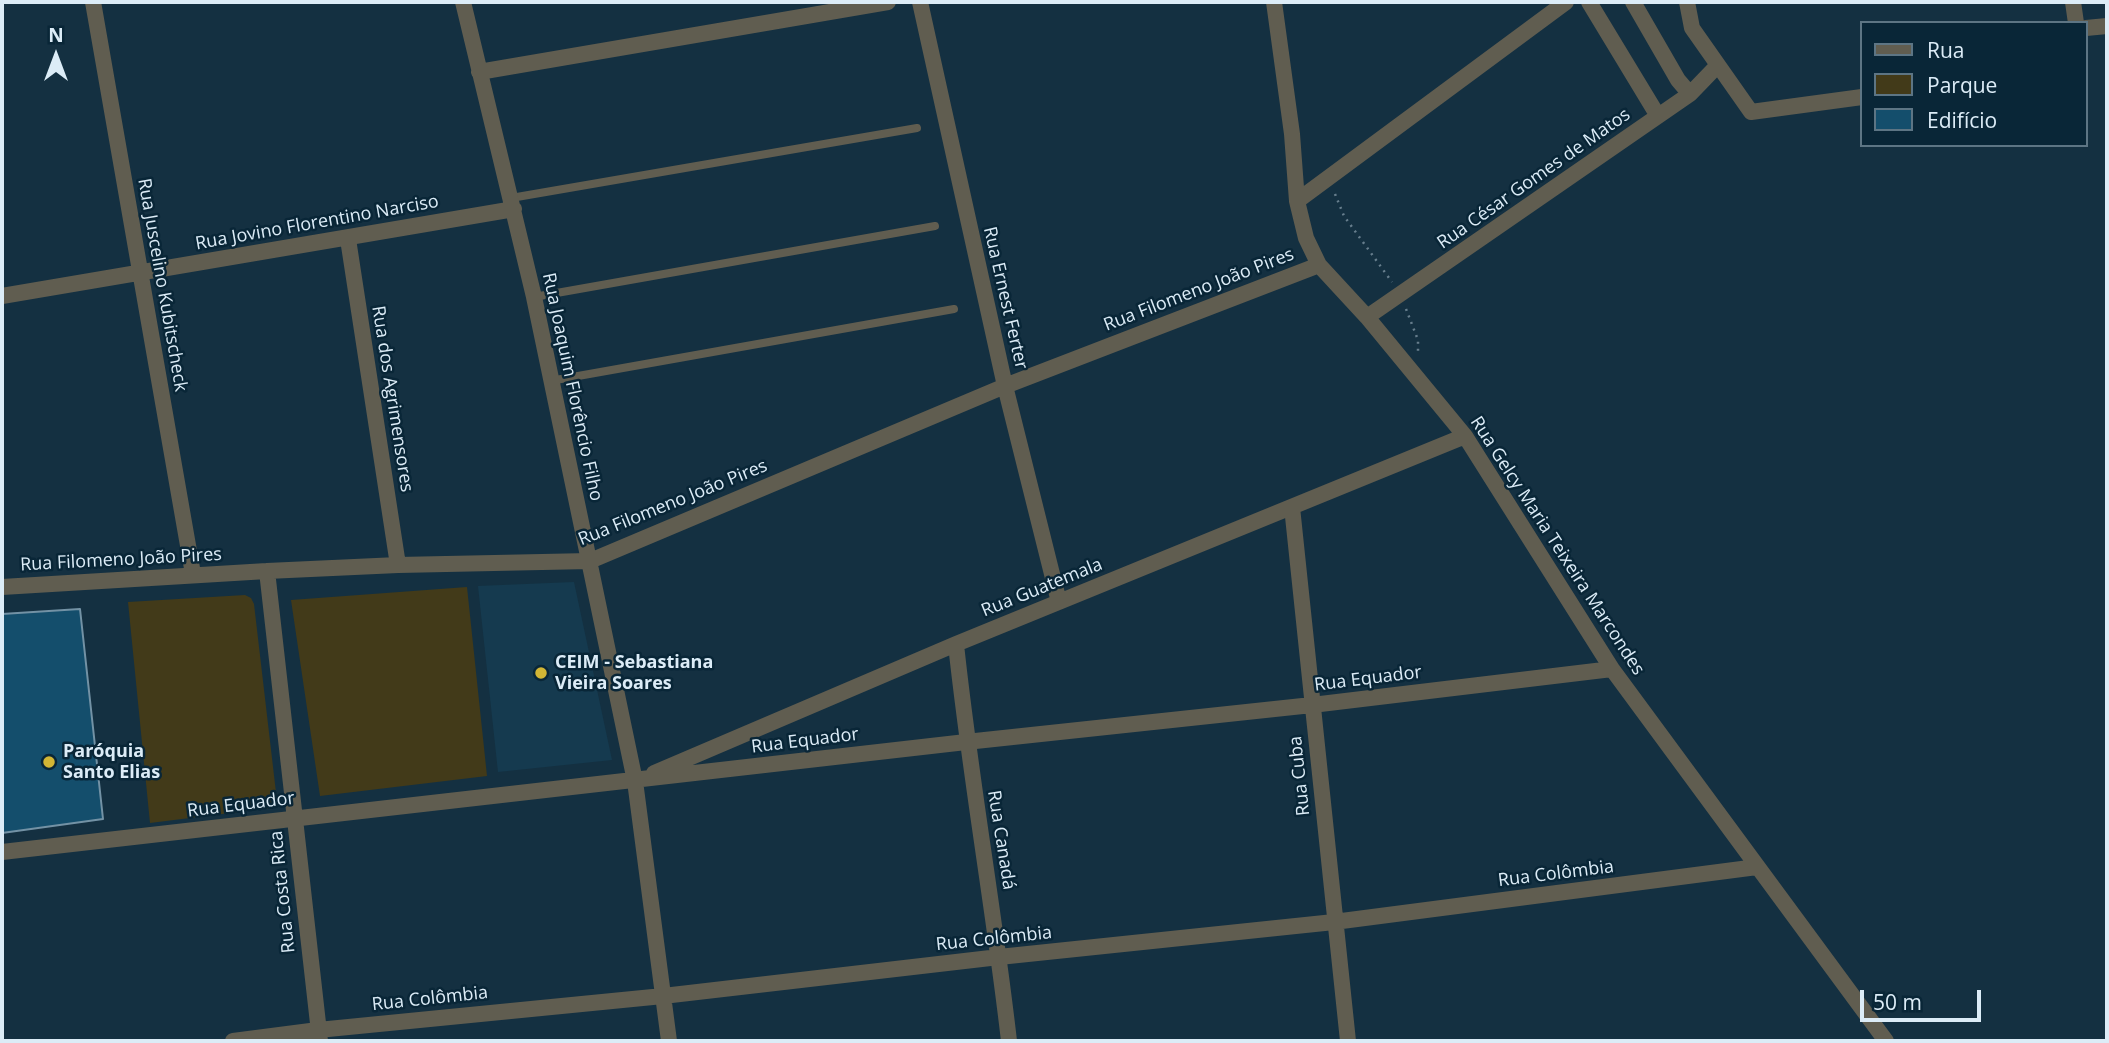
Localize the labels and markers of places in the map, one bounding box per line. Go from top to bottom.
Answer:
place label: CEIM - Sebastiana Vieira Soares [555,652,713,694]
marker: CEIM - Sebastiana Vieira Soares [533,665,549,681]
place label: Paróquia Santo Elias [63,741,160,784]
marker: Paróquia Santo Elias [41,754,57,770]

